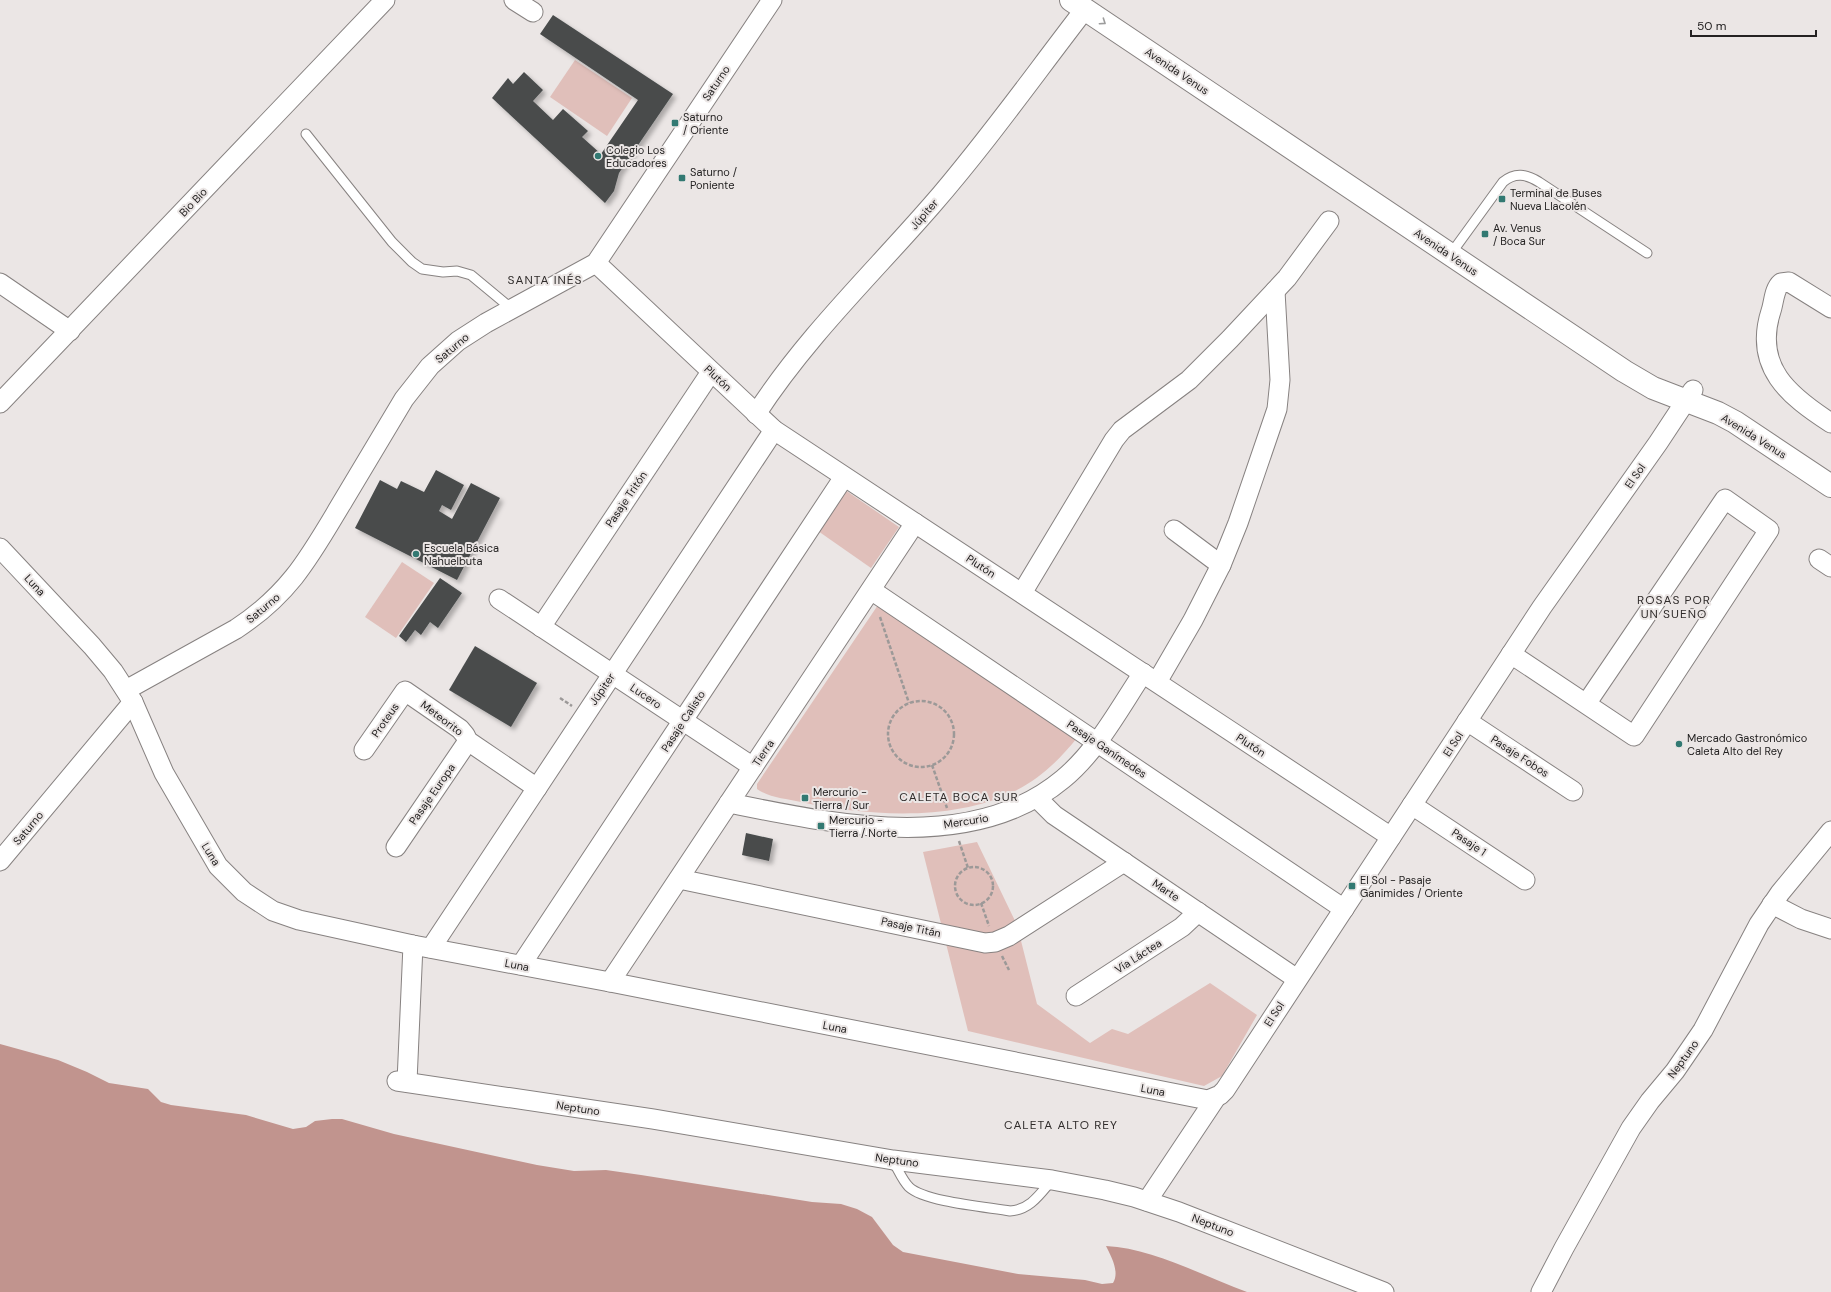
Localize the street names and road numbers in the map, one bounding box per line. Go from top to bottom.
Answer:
street label: Avenida Venus [1142,44,1212,98]
street label: Saturno [699,63,733,103]
street label: Bio Bio [176,185,210,219]
street label: Júpiter [907,196,941,232]
street label: Avenida Venus [1411,225,1481,279]
street label: Saturno [432,330,472,366]
street label: Plutón [701,362,735,394]
street label: Avenida Venus [1719,410,1789,462]
street label: El Sol [1622,461,1648,491]
street label: Pasaje Tritón [602,468,650,530]
street label: Plutón [964,551,998,581]
street label: Luna [22,571,48,599]
street label: Saturno [243,590,283,626]
street label: Júpiter [586,670,618,708]
street label: Lucero [628,680,664,712]
street label: Pasaje Calisto [658,688,708,754]
street label: Meteorito [418,697,466,739]
street label: Proteus [368,700,402,740]
street label: Pasaje Ganímedes [1064,717,1150,781]
street label: El Sol [1440,729,1466,759]
street label: Plutón [1234,730,1268,760]
street label: Pasaje Fobos [1488,732,1552,780]
street label: Tierra [749,737,777,769]
street label: Pasaje Europa [406,761,458,827]
street label: Saturno [10,808,46,848]
street label: Mercurio [943,811,989,831]
street label: Pasaje 1 [1449,825,1489,859]
street label: Luna [199,840,223,868]
street label: Marte [1150,876,1182,904]
street label: Pasaje Titán [880,914,942,940]
street label: Vía Láctea [1112,936,1164,976]
street label: Luna [504,956,530,974]
street label: El Sol [1261,999,1287,1029]
street label: Luna [822,1018,848,1036]
street label: Neptuno [1664,1037,1702,1081]
street label: Luna [1140,1081,1166,1099]
street label: Neptuno [555,1098,601,1118]
street label: Neptuno [874,1150,920,1170]
street label: Neptuno [1190,1211,1236,1239]

